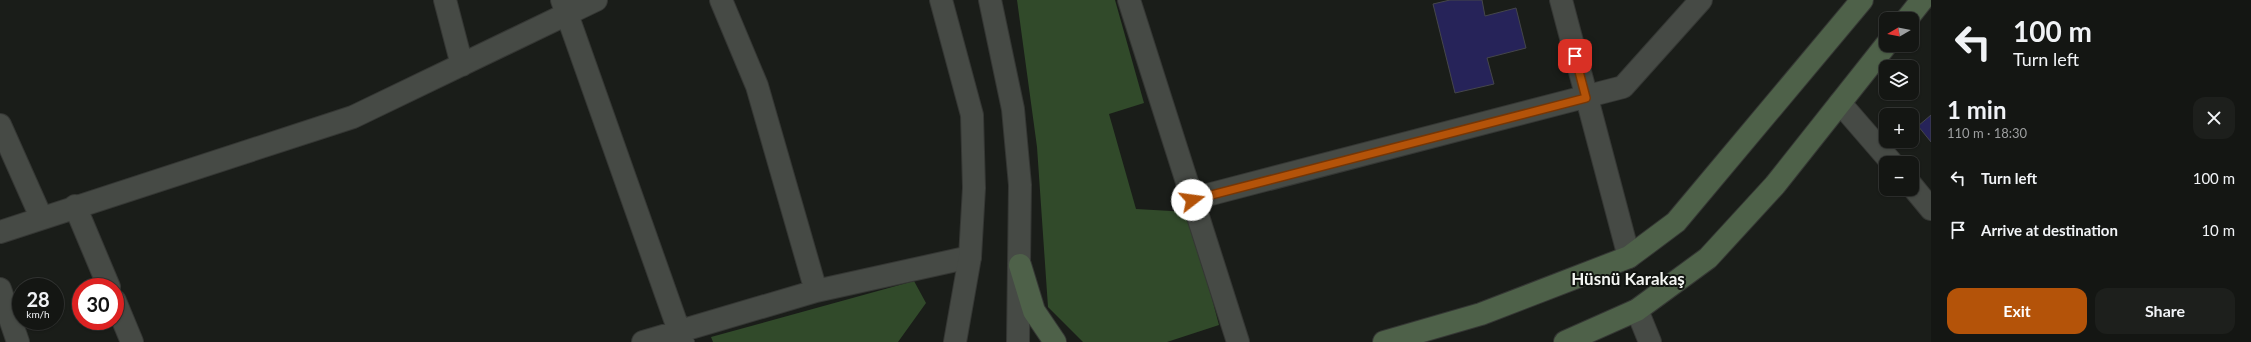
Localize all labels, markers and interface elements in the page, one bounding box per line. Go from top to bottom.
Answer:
north arrow [1879,12,1919,52]
map controls [1879,12,1919,196]
text: 100 m [2013,14,2092,48]
icon: left [1947,16,1999,68]
pin [1558,39,1592,73]
icon: arrive [1564,45,1586,67]
text: Turn left [2013,48,2079,70]
button: layers [1879,60,1919,100]
text: 1 min [1947,95,2007,124]
button: close [2193,97,2235,139]
button: + [1879,108,1919,148]
text: 110 m · 18:30 [1947,125,2027,141]
button: − [1879,156,1919,196]
icon: left [1947,167,1969,189]
text: Turn left [1981,169,2037,187]
text: 100 m [2193,169,2235,187]
position arrow [1171,179,1213,221]
icon: arrive [1947,219,1969,241]
text: Arrive at destination [1981,221,2118,239]
text: 10 m [2201,221,2235,239]
district label: Hüsnü Karakaş [1571,268,1685,289]
speed limit sign: 30 [72,278,124,330]
text: 28 [26,287,50,311]
button: Exit [1947,288,2087,334]
button: Share [2095,288,2235,334]
text: km/h [26,308,50,320]

